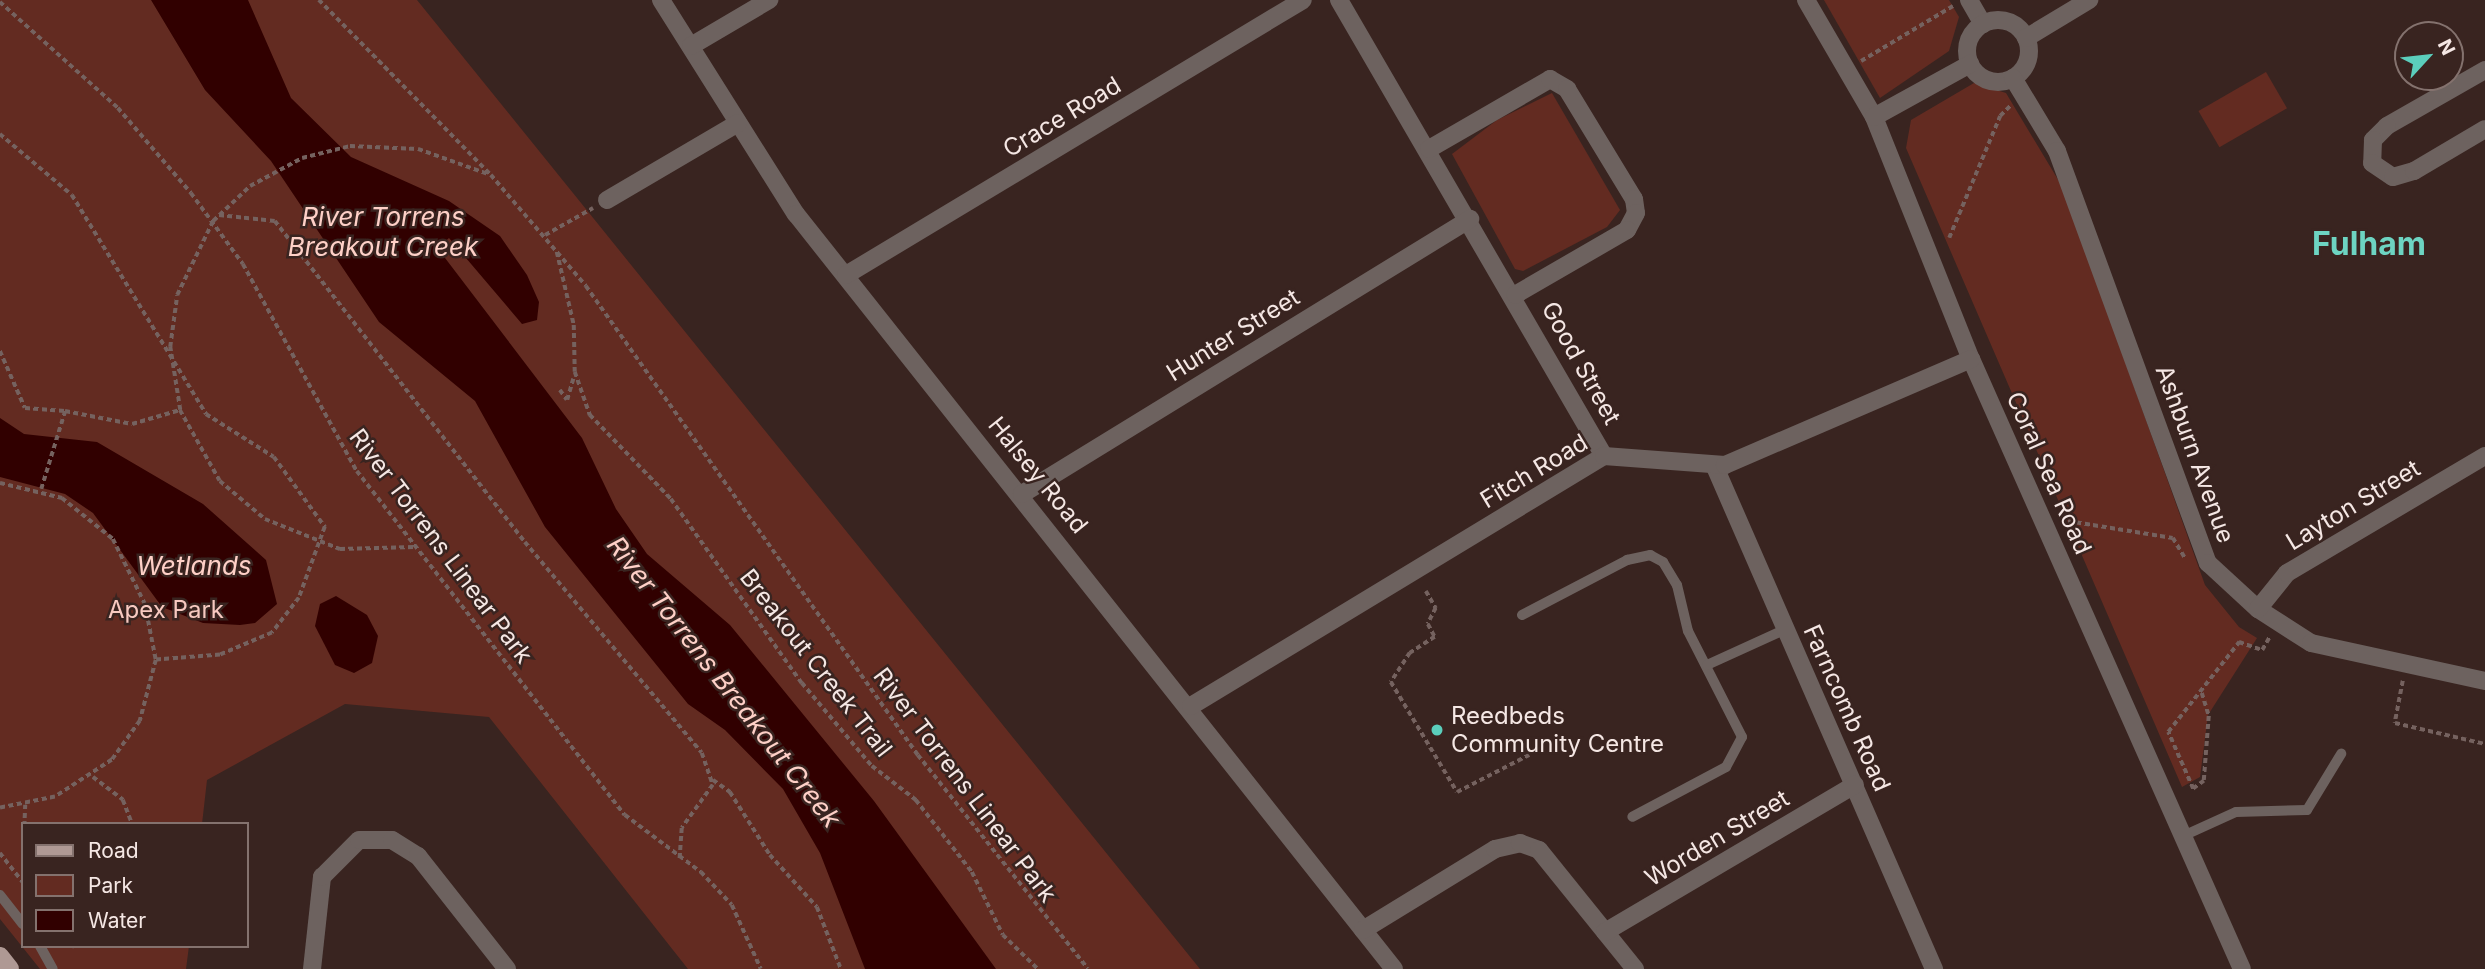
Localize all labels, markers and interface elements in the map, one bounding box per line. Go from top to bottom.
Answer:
north arrow [2394,21,2464,91]
text: N [2433,35,2460,59]
street label: Crace Road [998,71,1126,163]
water label: River Torrens Breakout Creek [288,201,478,262]
district label: Fulham [2312,225,2426,263]
street label: Hunter Street [1161,283,1305,387]
street label: Good Street [1535,297,1627,429]
street label: Ashburn Avenue [2149,361,2241,547]
street label: Coral Sea Road [2000,387,2098,559]
street label: Halsey Road [982,411,1094,539]
street label: River Torrens Linear Park [343,423,539,669]
street label: Fitch Road [1475,428,1593,514]
street label: Layton Street [2281,454,2425,556]
water label: River Torrens Breakout Creek [601,530,847,834]
water label: Wetlands [136,550,252,582]
street label: Breakout Creek Trail [734,563,898,763]
park label: Apex Park [108,596,224,624]
street label: Farncomb Road [1797,620,1897,796]
street label: River Torrens Linear Park [867,662,1063,908]
place label: Reedbeds Community Centre [1451,702,1664,758]
marker: Reedbeds Community Centre [1429,722,1445,738]
street label: Worden Street [1640,784,1794,892]
legend [21,822,248,948]
text: Road [88,838,139,863]
text: Park [88,873,133,898]
text: Water [88,908,146,933]

